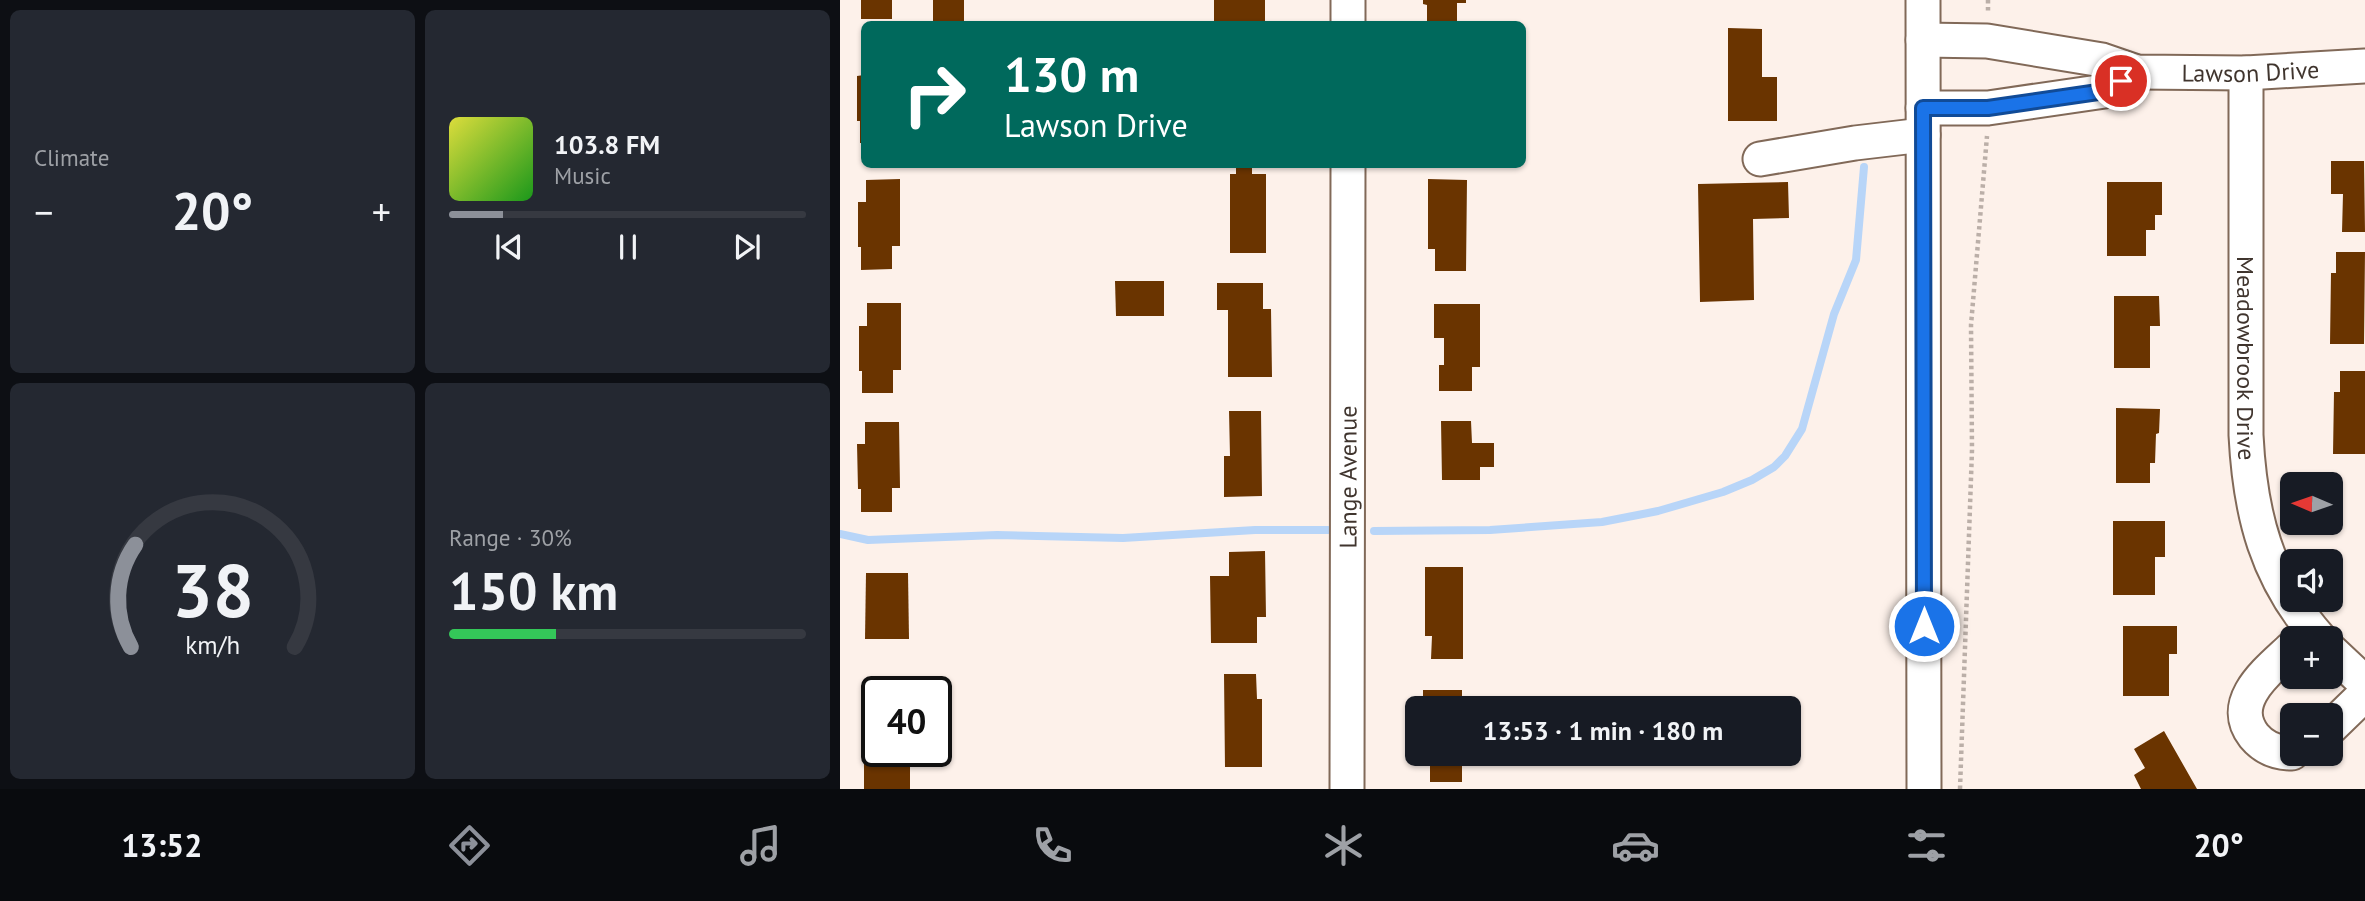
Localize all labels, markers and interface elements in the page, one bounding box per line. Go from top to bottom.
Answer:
text: 130 m [1004,42,1139,106]
icon: right [889,49,980,140]
pin [2091,51,2151,111]
street label: Lawson Drive [2181,53,2320,88]
icon: arrive [2102,62,2140,100]
text: Lawson Drive [1004,104,1188,146]
text: 103.8 FM [554,128,660,161]
text: Climate [34,143,109,172]
text: Music [554,161,611,190]
text: 20° [172,177,253,244]
text: − [34,187,53,236]
text: + [372,187,391,236]
icon: previous [490,228,528,266]
icon: pause [609,228,647,266]
icon: next [728,228,766,266]
street label: Meadowbrook Drive [2231,256,2263,461]
street label: Lange Avenue [1332,406,1363,548]
north arrow [2280,472,2343,536]
map controls [2280,472,2343,766]
text: Range · 30% [449,523,572,552]
text: 38 [171,543,254,637]
button: sound [2280,549,2343,612]
text: 150 km [449,557,618,624]
position arrow [1887,589,1961,663]
button: + [2280,626,2343,689]
text: km/h [185,629,240,661]
speed limit sign: 40 [861,676,952,767]
button: − [2280,703,2343,766]
text: 13:53 · 1 min · 180 m [1483,714,1723,747]
icon: directions [445,821,494,870]
icon: music [736,821,785,870]
icon: phone [1028,821,1077,870]
icon: climate [1319,821,1368,870]
icon: car [1611,821,1660,870]
icon: filters [1902,821,1951,870]
text: 13:52 [121,824,202,866]
text: 20° [2193,824,2244,866]

